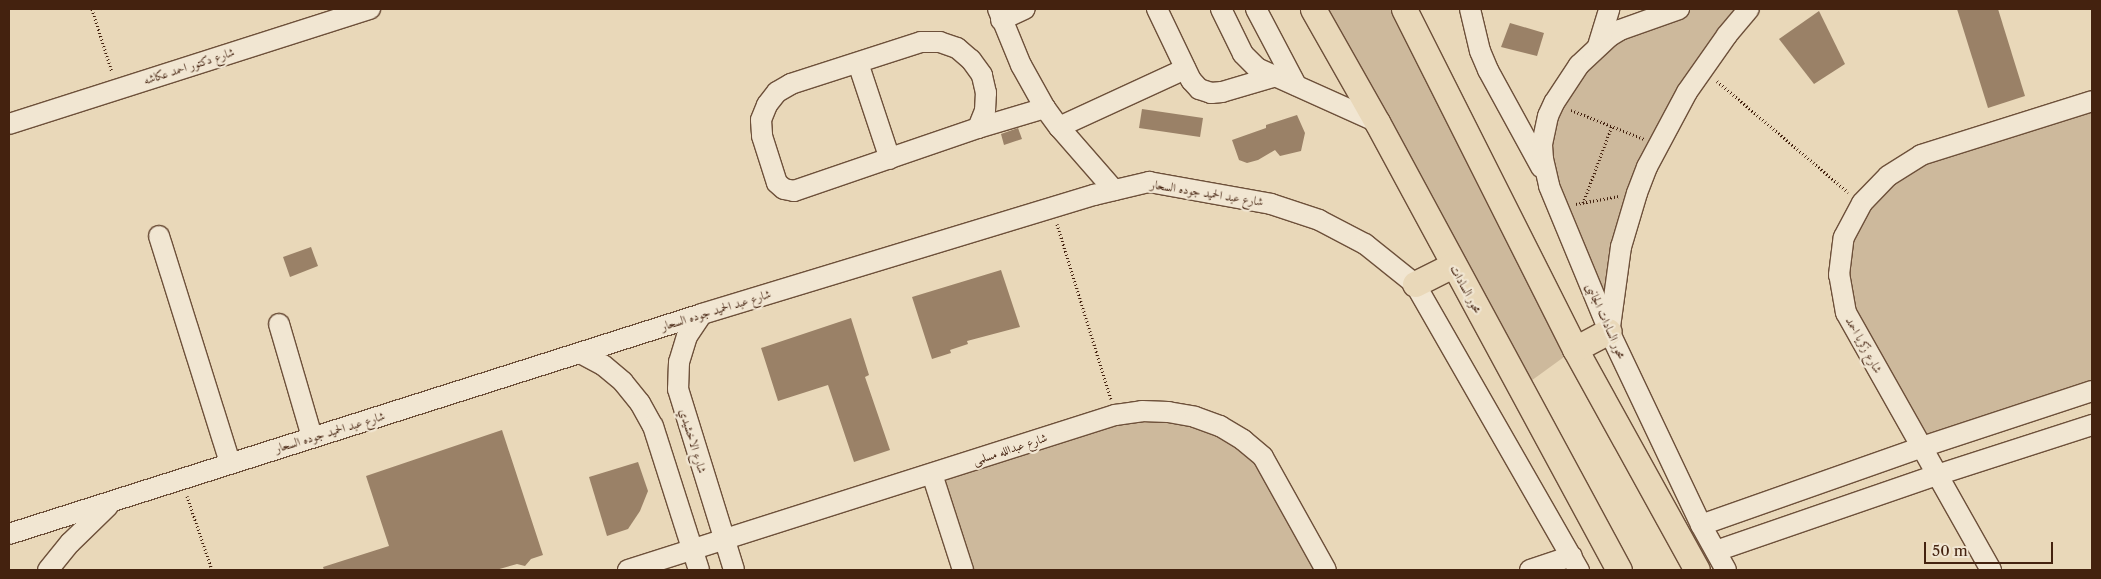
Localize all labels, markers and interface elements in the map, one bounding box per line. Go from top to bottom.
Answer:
street label: شارع دكتور احمد عكاشه [142,44,236,88]
street label: شارع عبد الحميد جوده السحار [1149,177,1265,209]
street label: محور السادات [1447,262,1485,316]
street label: محور السادات الجانبى [1583,281,1629,361]
street label: شارع عبد الحميد جوده السحار [659,286,773,334]
street label: شارع زكريا احمد [1843,314,1885,376]
street label: شارع الاخشيدي [676,407,710,475]
street label: شارع عبد الحميد جوده السحار [273,408,387,456]
street label: شارع عبدالله مسلمى [971,430,1049,468]
scale bar [1926,532,2055,564]
text: 50 m [1932,541,1968,560]

